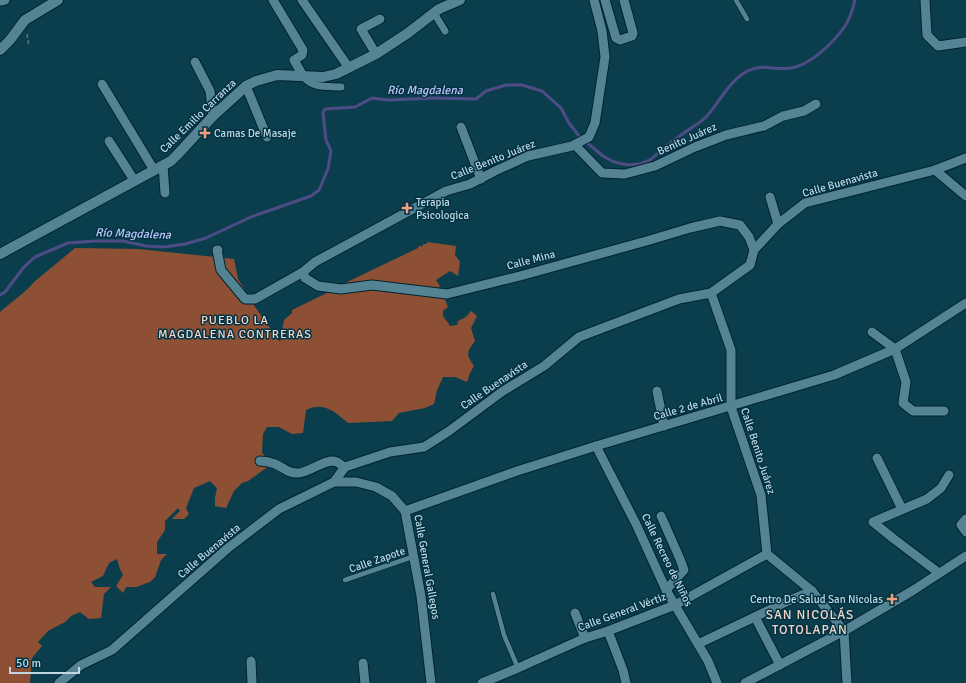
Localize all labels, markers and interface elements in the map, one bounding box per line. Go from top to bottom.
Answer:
street label: Calle Emilio Carranza [157,76,239,156]
water label: Río Magdalena [387,83,464,98]
street label: Benito Juárez [655,120,719,158]
marker: Camas De Masaje [199,127,211,139]
place label: Camas De Masaje [214,127,296,140]
street label: Calle Benito Juárez [449,137,537,183]
street label: Calle Buenavista [801,166,880,200]
place label: Terapia Psicologica [416,196,469,222]
marker: Terapia Psicologica [401,202,413,214]
water label: Río Magdalena [95,225,172,243]
street label: Calle Mina [505,247,557,273]
district label: PUEBLO LA MAGDALENA CONTRERAS [158,313,312,342]
street label: Calle Buenavista [458,358,530,412]
street label: Calle 2 de Abril [652,391,724,423]
street label: Calle Benito Juárez [738,406,778,496]
street label: Calle Recreo de Niños [639,511,695,609]
street label: Calle General Gallegos [411,514,443,621]
street label: Calle Buenavista [175,521,243,581]
street label: Calle Zapote [347,544,407,576]
street label: Calle General Vértiz [576,590,668,634]
place label: Centro De Salud San Nicolas [750,593,883,606]
marker: Centro De Salud San Nicolas [886,593,898,605]
district label: SAN NICOLÁS TOTOLAPAN [766,607,854,638]
scale bar [10,649,79,675]
text: 50 m [16,656,41,671]

